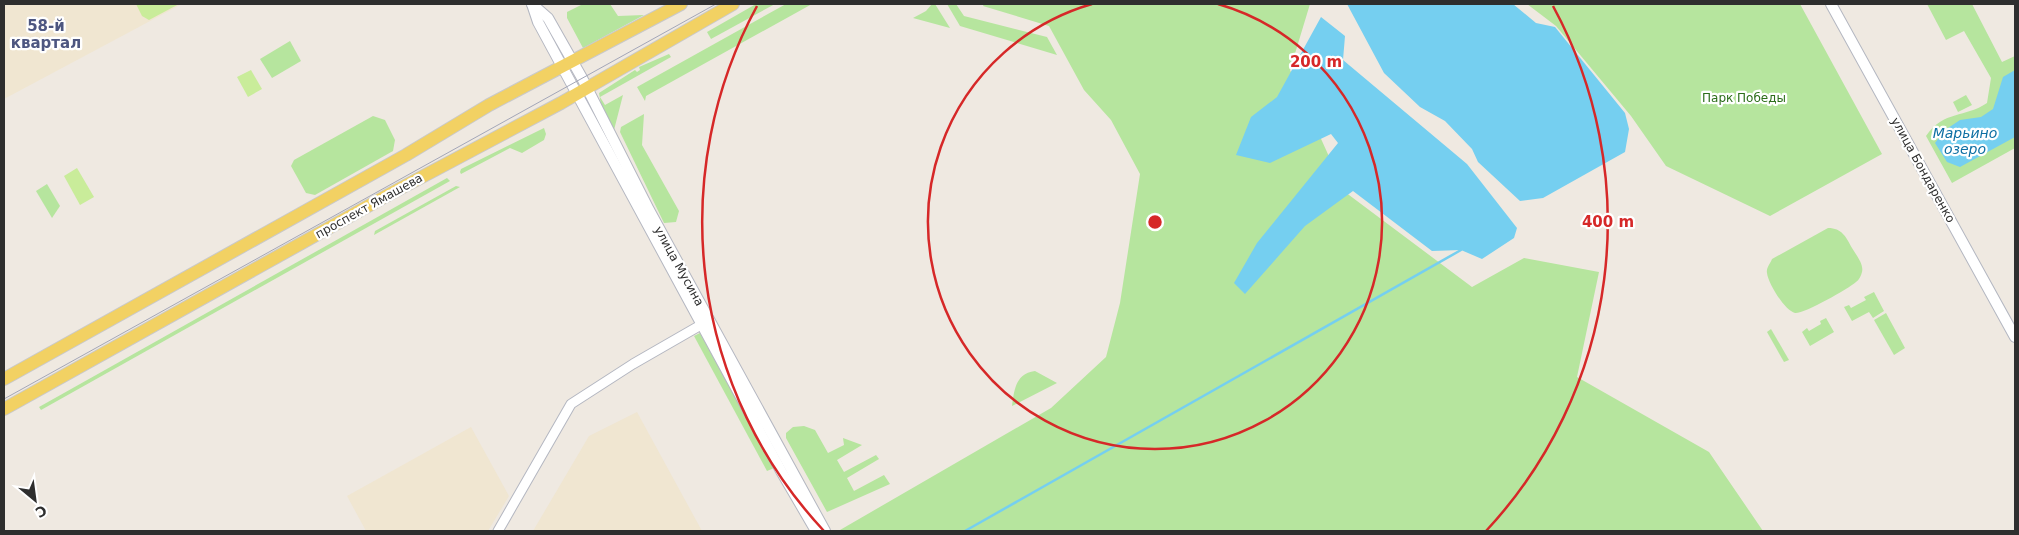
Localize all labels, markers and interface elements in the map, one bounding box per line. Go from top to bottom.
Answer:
district label: 58-й квартал [11,17,81,52]
text: 200 m [1290,53,1342,71]
park label: Парк Победы [1702,91,1786,105]
street label: улица Бондаренко [1888,115,1958,225]
water label: Марьино озеро [1933,125,1997,157]
street label: проспект Ямашева [313,171,425,241]
centre of rings [1146,213,1164,231]
text: 400 m [1582,213,1634,231]
street label: улица Мусина [651,224,707,308]
north arrow [10,475,60,525]
text: С [33,502,50,521]

